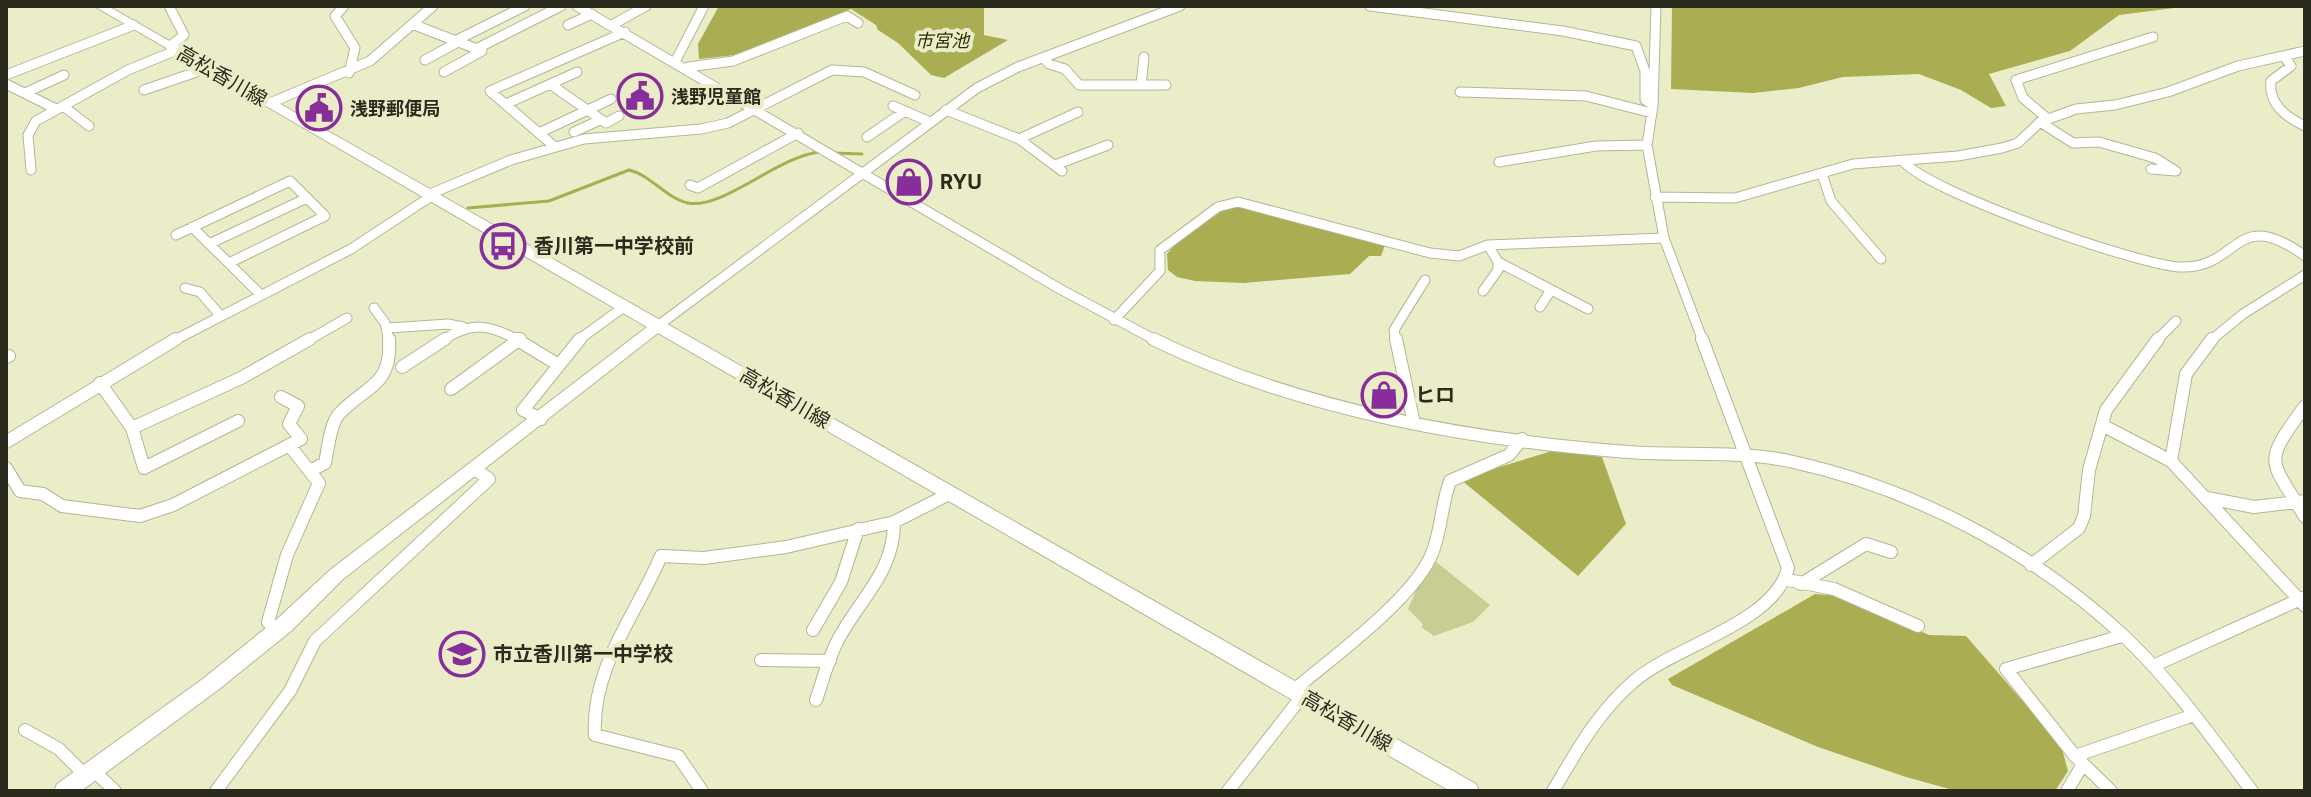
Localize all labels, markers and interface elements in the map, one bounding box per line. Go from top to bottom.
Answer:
water label: 市宮池 [915,30,971,51]
street label: 高松香川線 [173,41,271,111]
public building icon: 浅野児童館 [616,72,664,120]
public building icon: 浅野郵便局 [295,84,343,132]
place label: 浅野児童館 [671,86,761,107]
place label: 浅野郵便局 [350,98,440,119]
shop icon: RYU [885,158,933,206]
place label: RYU [940,170,982,194]
bus stop icon: 香川第一中学校前 [479,222,527,270]
place label: 香川第一中学校前 [534,234,694,258]
street label: 高松香川線 [736,363,834,433]
shop icon: ヒロ [1360,371,1408,419]
place label: ヒロ [1415,383,1455,407]
school or university icon: 市立香川第一中学校 [438,630,486,678]
place label: 市立香川第一中学校 [493,642,673,666]
street label: 高松香川線 [1298,686,1396,756]

